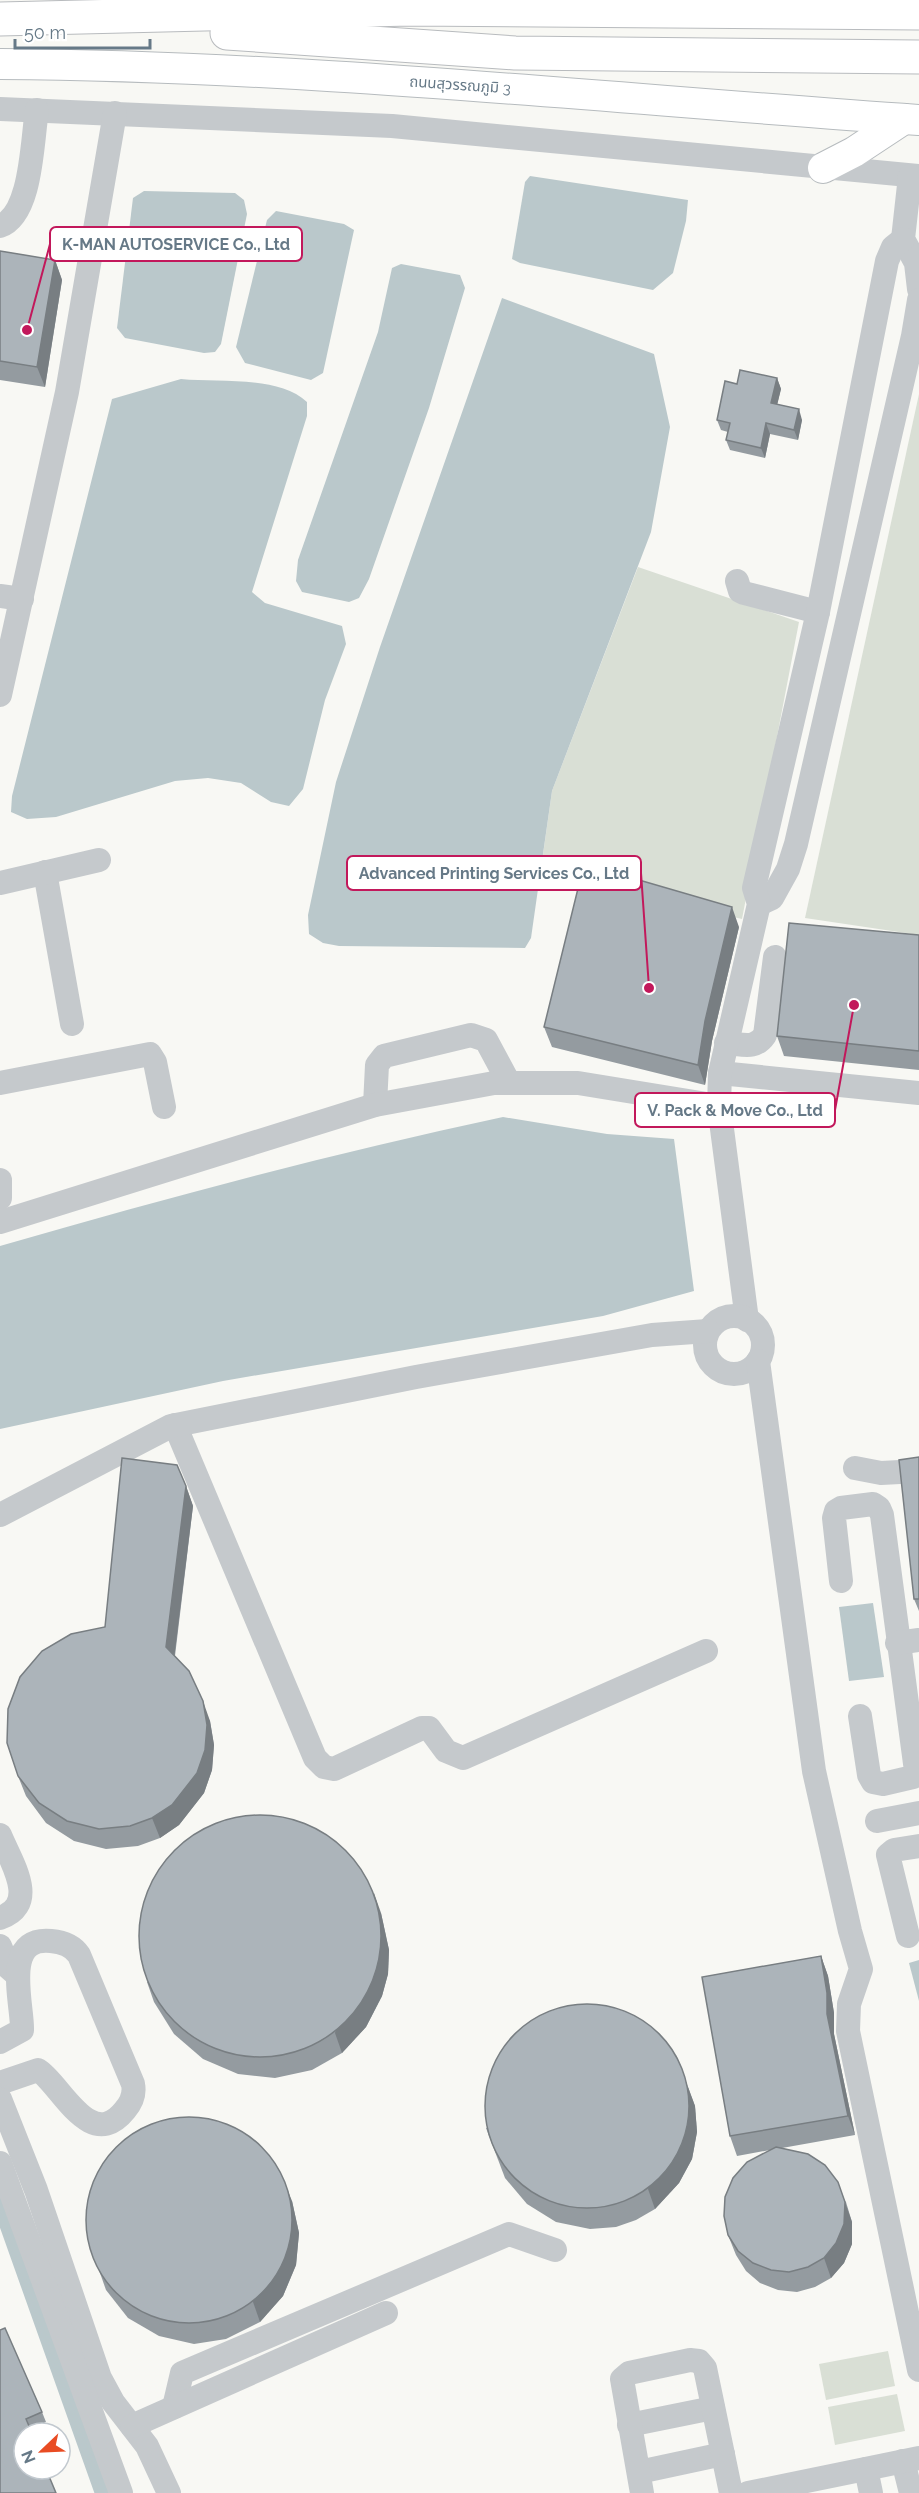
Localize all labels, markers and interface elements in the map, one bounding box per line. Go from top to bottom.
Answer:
scale bar [15,12,150,50]
text: 50 m [24,22,66,43]
street label: ถนนสุวรรณภูมิ 3 [409,72,511,98]
callout: K-MAN AUTOSERVICE Co., Ltd [50,227,302,261]
text: K-MAN AUTOSERVICE Co., Ltd [62,235,290,254]
callout: Advanced Printing Services Co., Ltd [347,856,641,890]
text: Advanced Printing Services Co., Ltd [359,864,629,883]
callout: V. Pack & Move Co., Ltd [635,1093,835,1127]
text: V. Pack & Move Co., Ltd [647,1101,823,1120]
north arrow [12,2421,72,2481]
text: N [18,2447,40,2466]

